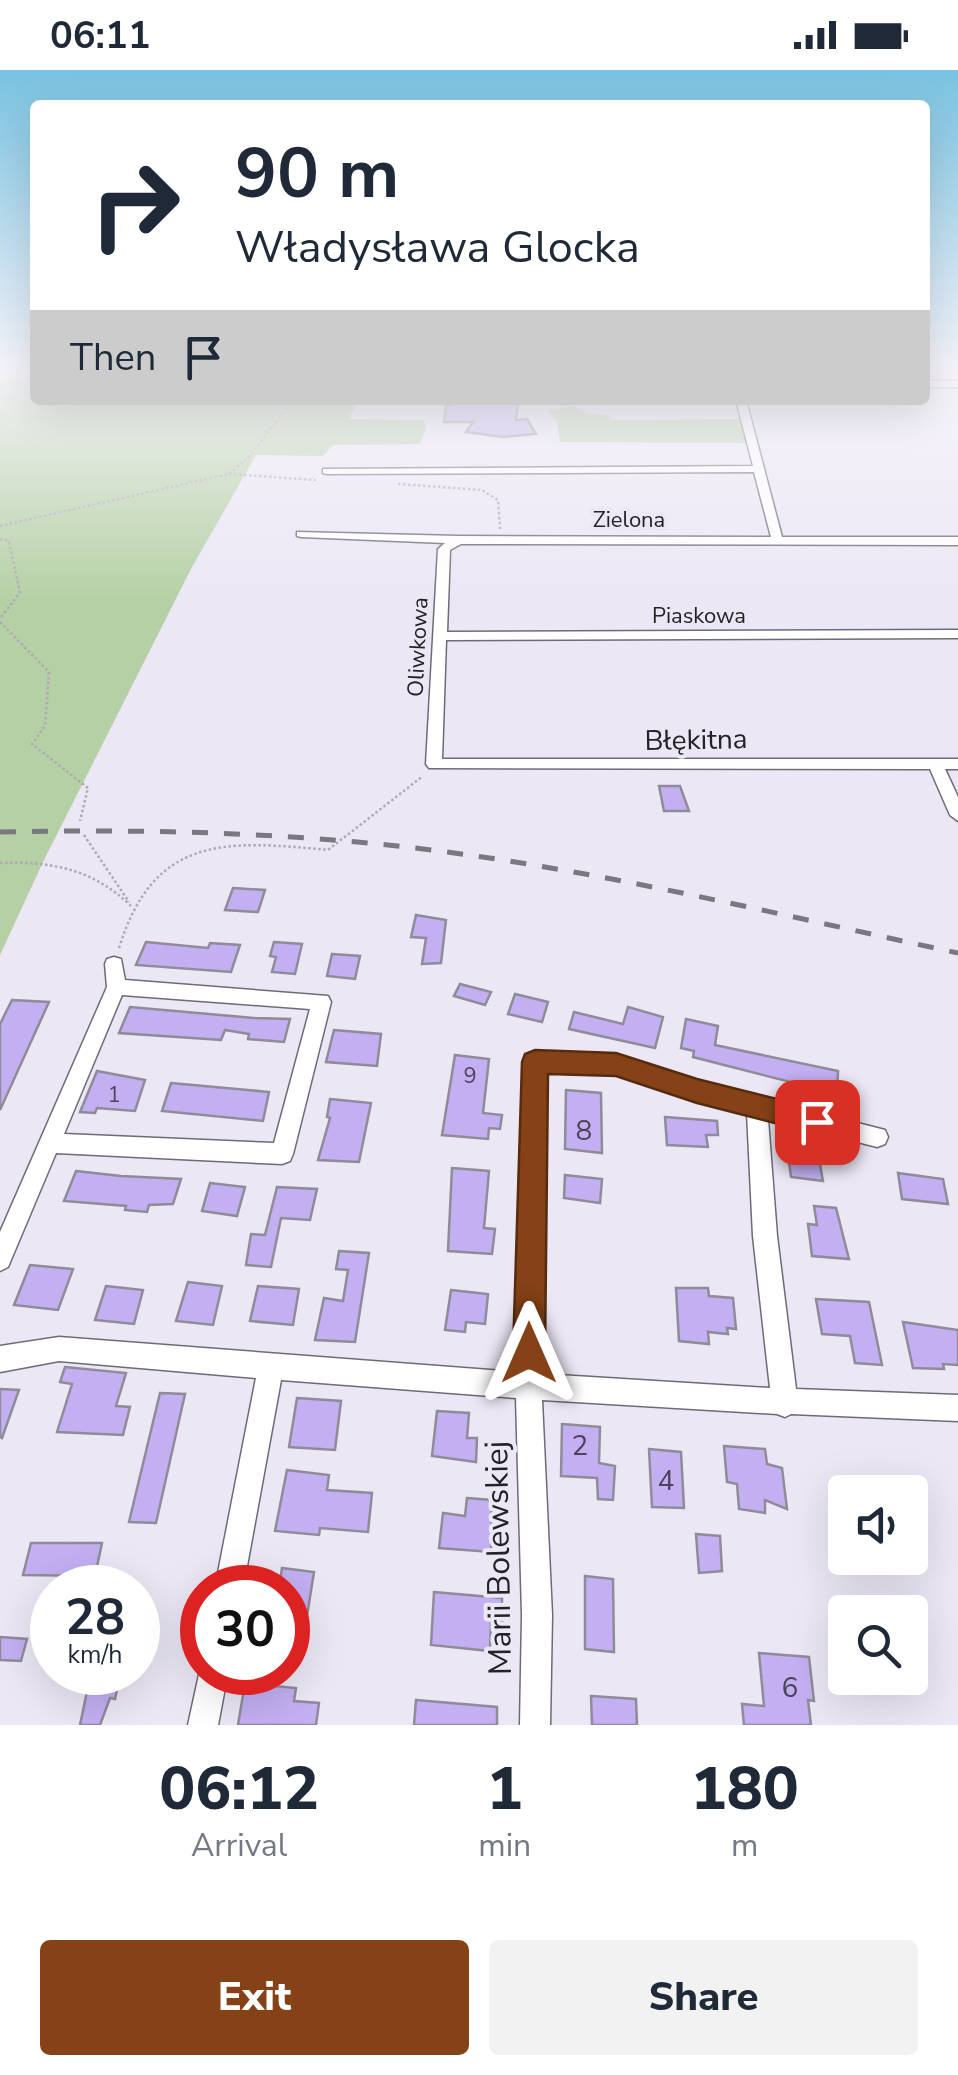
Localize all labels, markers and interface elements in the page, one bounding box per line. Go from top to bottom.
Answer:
text: 06:11 [50,10,151,61]
text: 90 m [235,126,399,222]
icon: right [70,140,200,270]
text: Władysława Glocka [235,217,640,278]
icon: arrive [176,330,231,385]
text: Then [70,332,156,383]
street label: Zielona [593,505,665,535]
street label: Oliwkowa [400,596,436,698]
street label: Piaskowa [652,601,746,631]
street label: Błękitna [644,720,748,760]
house number: 9 [463,1061,477,1091]
house number: 1 [107,1080,121,1110]
pin [775,1080,860,1165]
icon: arrive [790,1095,845,1150]
house number: 8 [576,1112,592,1150]
position arrow [477,1301,581,1405]
house number: 2 [572,1427,588,1465]
street label: Marii Bolewskiej [475,1440,522,1676]
house number: 4 [658,1462,674,1500]
map controls [828,1475,928,1695]
button: sound [828,1475,928,1575]
speed limit sign: 30 [180,1565,310,1695]
text: 28 [65,1583,125,1652]
button: search [828,1595,928,1695]
text: km/h [67,1638,123,1672]
house number: 6 [782,1669,798,1707]
text: 06:12 [159,1748,319,1830]
text: 1 [487,1748,523,1830]
text: 180 [691,1748,799,1830]
text: Arrival [191,1824,287,1867]
text: min [478,1824,531,1867]
text: m [731,1824,758,1867]
button: Exit [40,1940,469,2055]
button: Share [489,1940,918,2055]

